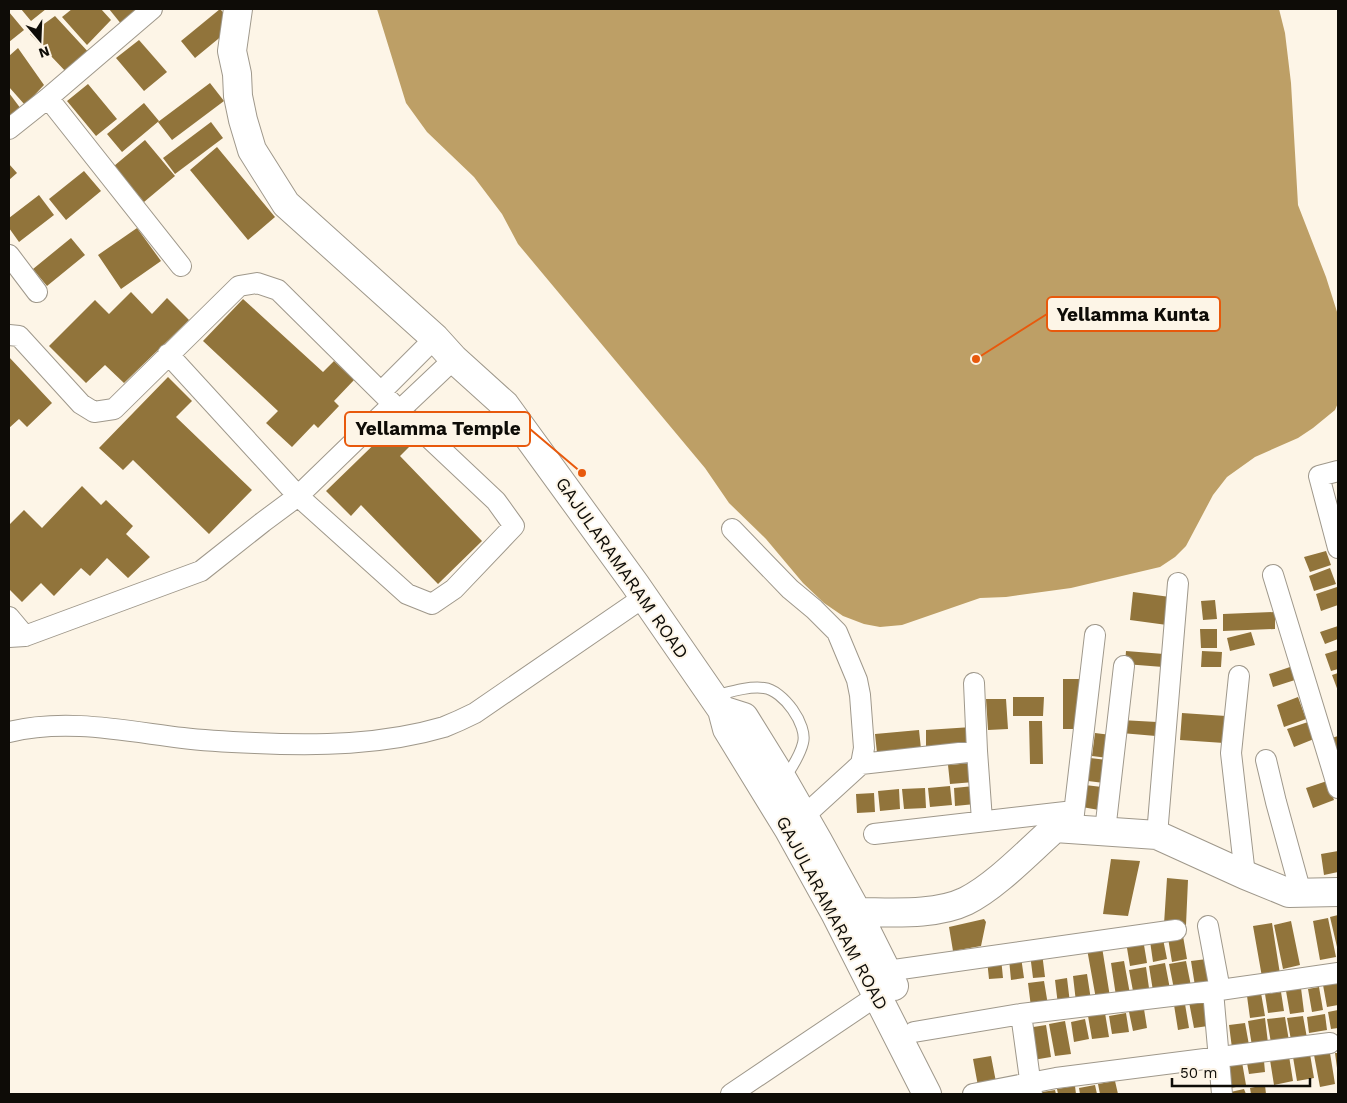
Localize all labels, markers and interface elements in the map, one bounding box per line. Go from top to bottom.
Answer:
north arrow [15,15,65,65]
text: N [37,43,52,62]
callout: Yellamma Kunta [1047,297,1220,331]
text: Yellamma Kunta [1057,303,1209,326]
callout: Yellamma Temple [345,412,530,446]
text: Yellamma Temple [355,417,521,440]
street label: GAJULARAMARAM ROAD [552,473,693,663]
street label: GAJULARAMARAM ROAD [772,812,893,1013]
scale bar [1172,1056,1310,1088]
text: 50 m [1180,1064,1217,1082]

